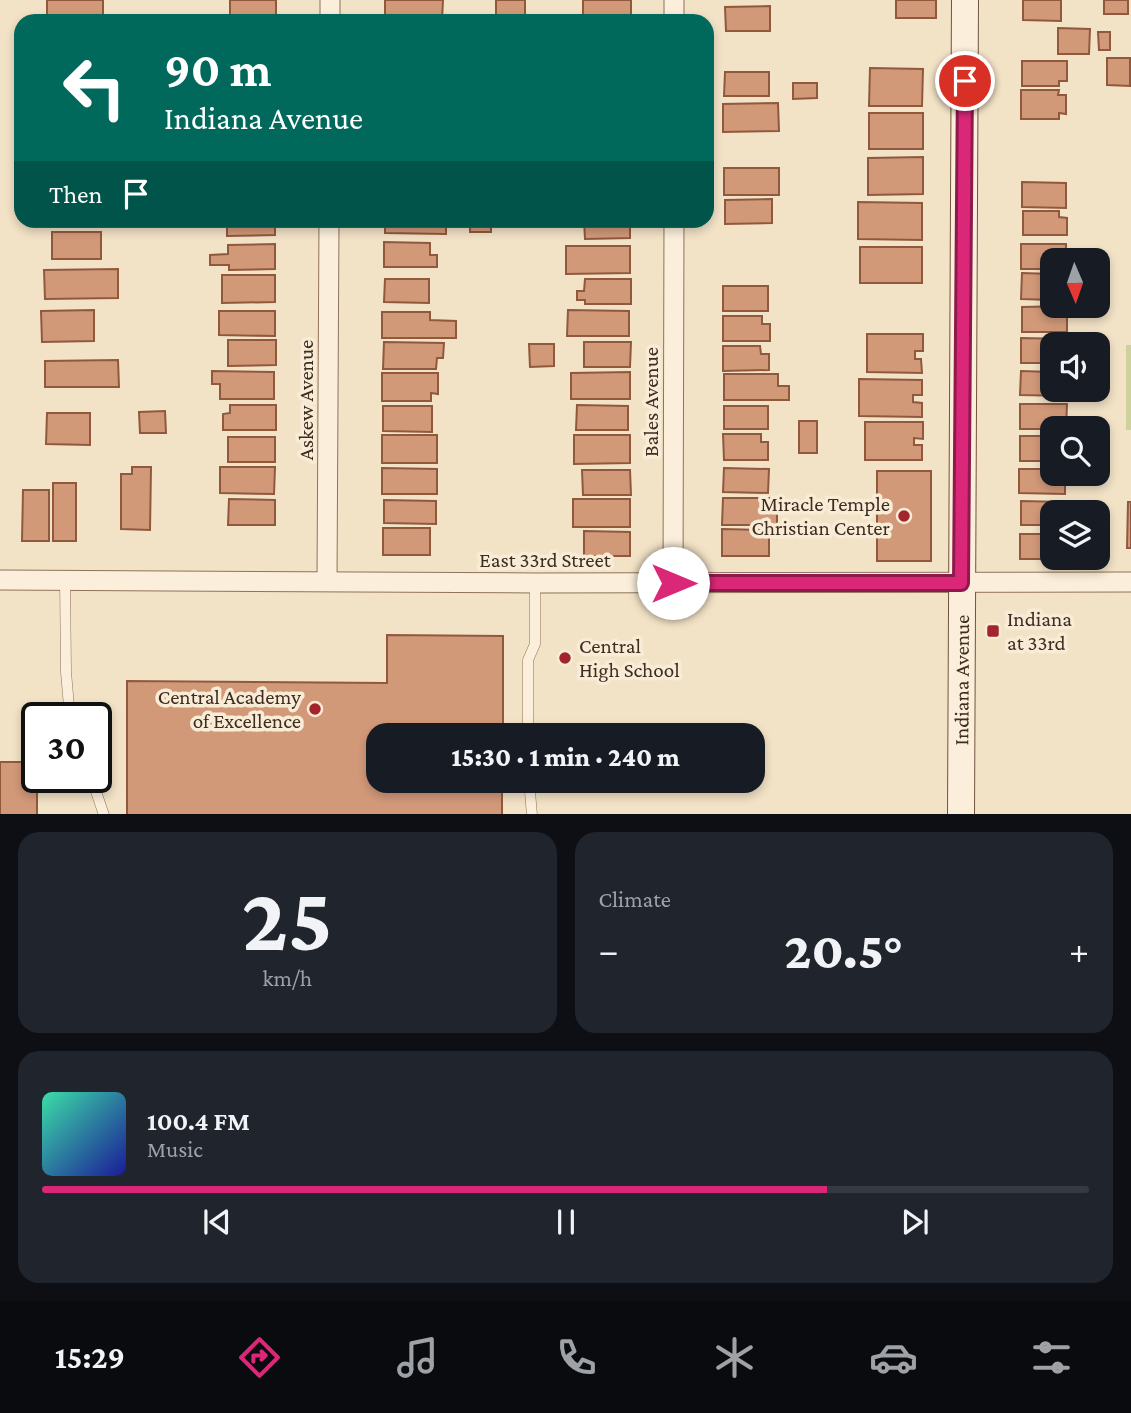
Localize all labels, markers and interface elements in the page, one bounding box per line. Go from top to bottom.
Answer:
icon: left [49,42,140,133]
text: 90 m [164,42,271,97]
pin [935,51,995,111]
icon: arrive [946,62,984,100]
text: Indiana Avenue [164,100,363,136]
icon: arrive [117,175,155,213]
text: Then [49,180,103,209]
north arrow [1040,248,1110,318]
map controls [1040,248,1110,570]
button: sound [1040,332,1110,402]
street label: Askew Avenue [294,340,318,460]
street label: Bales Avenue [639,347,663,457]
button: search [1040,416,1110,486]
place label: Miracle Temple Christian Center [751,492,891,540]
button: layers [1040,500,1110,570]
marker: Miracle Temple Christian Center [896,508,912,524]
position arrow [636,546,710,620]
street label: East 33rd Street [479,548,612,572]
place label: Indiana at 33rd [1007,607,1072,655]
street label: Indiana Avenue [949,615,974,745]
marker: Indiana at 33rd [985,623,1001,639]
place label: Central High School [579,634,680,682]
marker: Central High School [557,650,573,666]
place label: Central Academy of Excellence [158,685,301,733]
marker: Central Academy of Excellence [307,701,323,717]
speed limit sign: 30 [21,702,112,793]
text: 15:30 · 1 min · 240 m [451,743,680,772]
text: 25 [242,868,333,970]
text: Climate [599,886,671,912]
text: 20.5° [784,921,903,979]
text: − [599,929,619,971]
text: + [1069,929,1089,971]
text: km/h [262,965,312,991]
text: 100.4 FM [147,1107,250,1136]
text: Music [147,1136,203,1162]
icon: previous [198,1203,236,1241]
icon: pause [547,1203,585,1241]
icon: next [896,1203,934,1241]
icon: directions [235,1333,284,1382]
icon: music [393,1333,442,1382]
icon: phone [552,1333,601,1382]
icon: climate [710,1333,759,1382]
icon: car [869,1333,918,1382]
icon: filters [1027,1333,1076,1382]
text: 15:29 [55,1339,125,1375]

